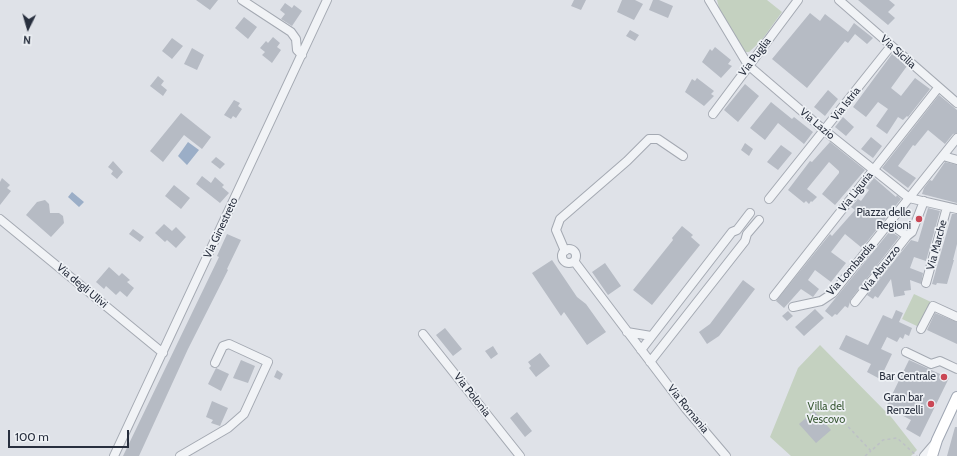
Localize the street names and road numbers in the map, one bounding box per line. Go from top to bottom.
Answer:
street label: Via Sicilia [877,33,919,71]
street label: Via Puglia [736,35,774,79]
street label: Via Istria [829,84,863,124]
street label: Via Lazio [797,106,837,142]
street label: Via Liguria [836,169,876,215]
street label: Via Ginestreto [201,195,241,261]
street label: Via Marche [924,218,950,272]
street label: Via Lombardia [824,239,878,299]
street label: Via Abruzzo [859,243,903,295]
street label: Via degli Ulivi [54,261,110,311]
street label: Via Polonia [451,371,493,419]
street label: Via Romania [664,382,712,436]

